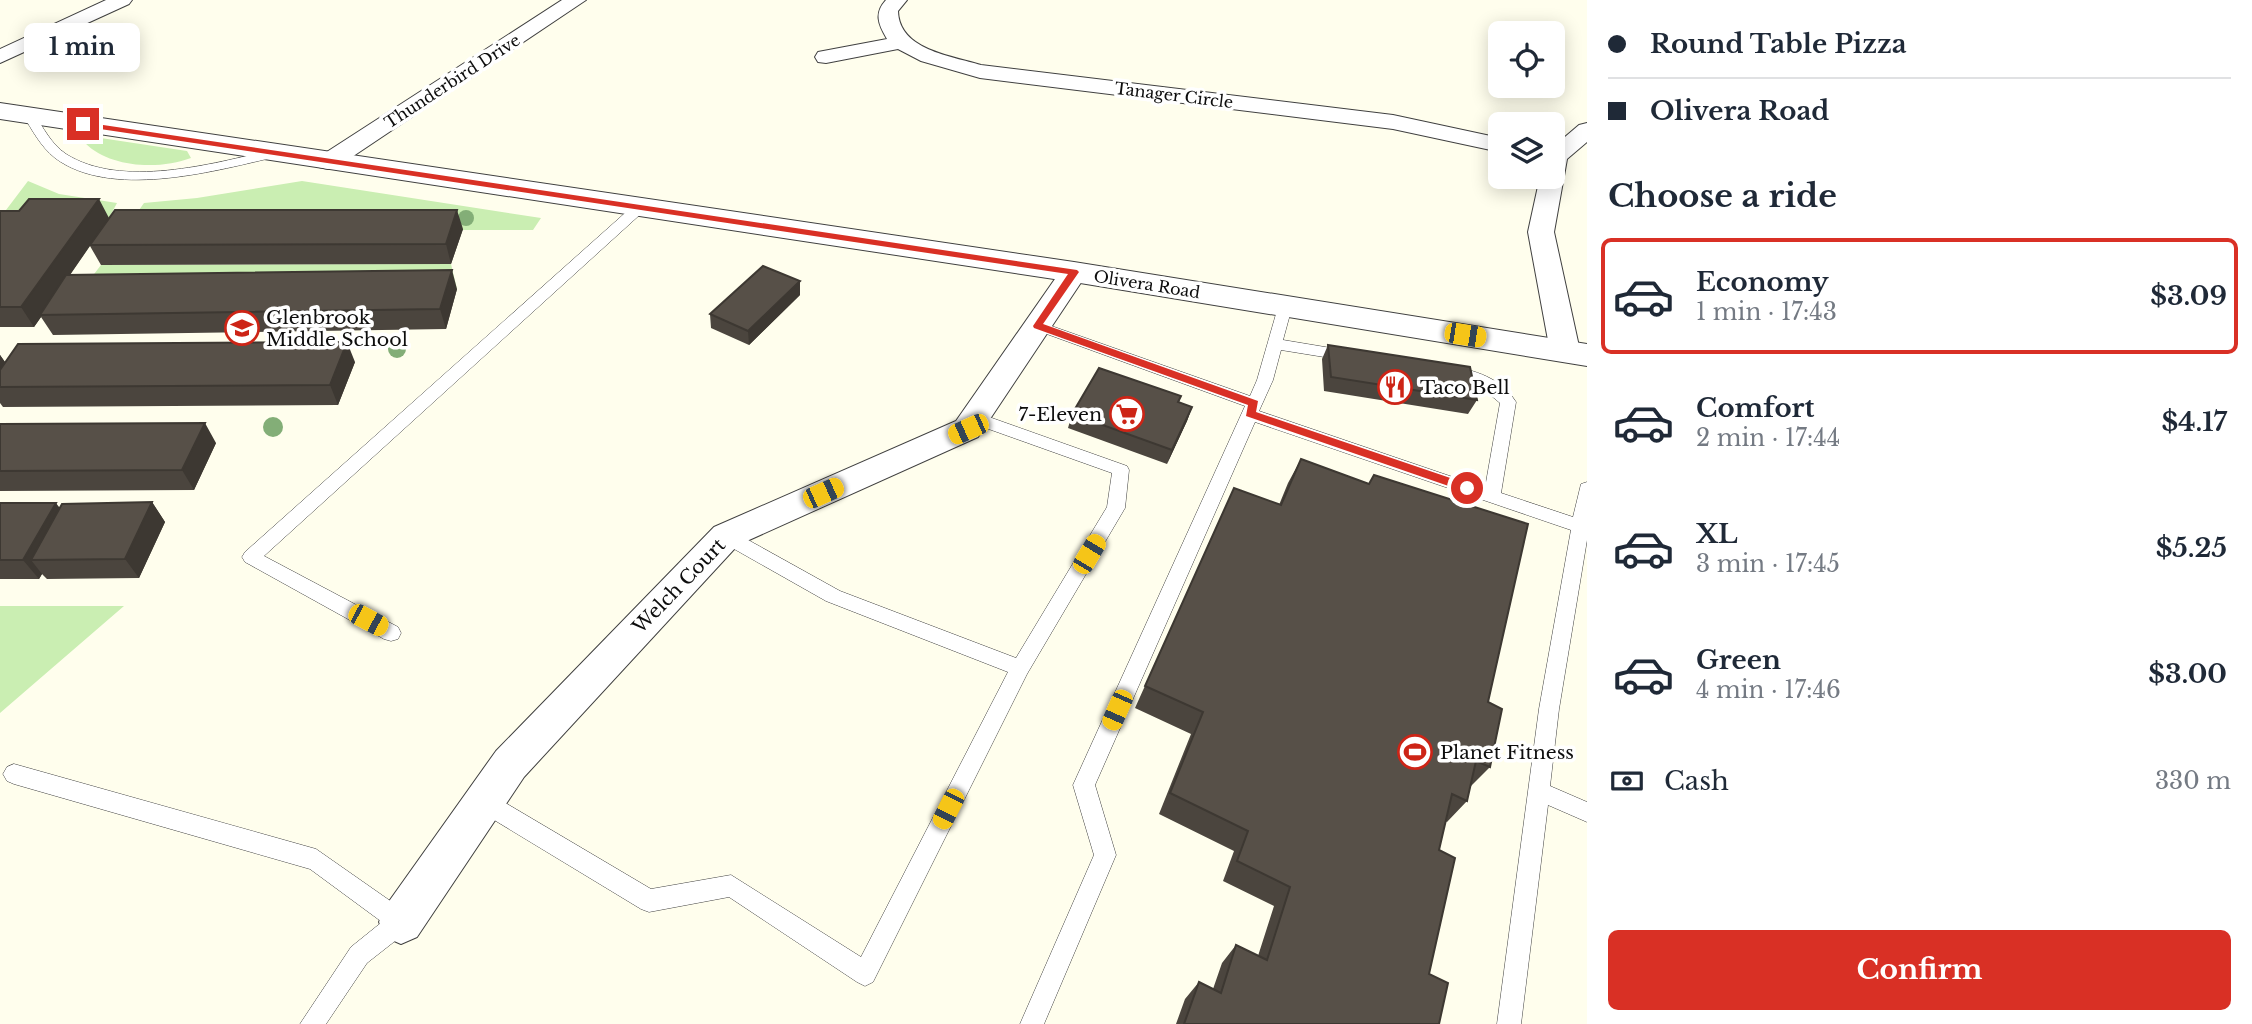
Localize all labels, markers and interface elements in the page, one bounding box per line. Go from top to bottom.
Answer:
map controls [1488,21,1565,189]
button: locate [1488,21,1565,98]
callout: 1 min [25,23,141,72]
text: Round Table Pizza [1650,28,1907,60]
street label: Thunderbird Drive [380,30,524,132]
text: 1 min [49,33,115,61]
street label: Tanager Circle [1114,78,1234,112]
text: Olivera Road [1650,95,1829,127]
route end [67,108,99,140]
button: layers [1488,112,1565,189]
text: Choose a ride [1608,176,1837,216]
icon: car [1612,265,1675,328]
street label: Olivera Road [1092,266,1202,302]
text: Economy [1696,266,1829,298]
text: $3.09 [2150,280,2227,312]
text: 1 min · 17:43 [1696,298,1837,326]
place label: Glenbrook Middle School [266,306,408,351]
school or university icon: Glenbrook Middle School [223,309,261,347]
car [1443,321,1488,349]
restaurant icon: Taco Bell [1376,368,1414,406]
place label: Taco Bell [1420,376,1510,399]
icon: car [1612,391,1675,454]
text: Comfort [1696,392,1814,424]
supermarket icon: 7-Eleven [1108,395,1146,433]
place label: 7-Eleven [1018,403,1102,426]
text: $4.17 [2161,406,2227,438]
car [945,411,992,447]
text: 2 min · 17:44 [1696,424,1840,452]
route start [1451,472,1483,504]
car [800,475,847,511]
icon: car [1612,517,1675,580]
text: XL [1696,518,1738,550]
car [1070,531,1109,577]
text: $5.25 [2156,532,2227,564]
street label: Welch Court [627,533,731,639]
text: 3 min · 17:45 [1696,550,1840,578]
car [345,601,392,639]
icon: car [1612,643,1675,706]
text: Green [1696,644,1781,676]
text: $3.00 [2148,658,2227,690]
text: 4 min · 17:46 [1696,676,1841,704]
car [1099,687,1136,733]
sports icon: Planet Fitness [1396,733,1434,771]
place label: Planet Fitness [1440,741,1574,764]
icon: cash [1608,762,1646,800]
text: Cash [1664,765,1729,797]
text: 330 m [2155,767,2231,795]
car [930,786,967,832]
button: Confirm [1608,930,2231,1010]

